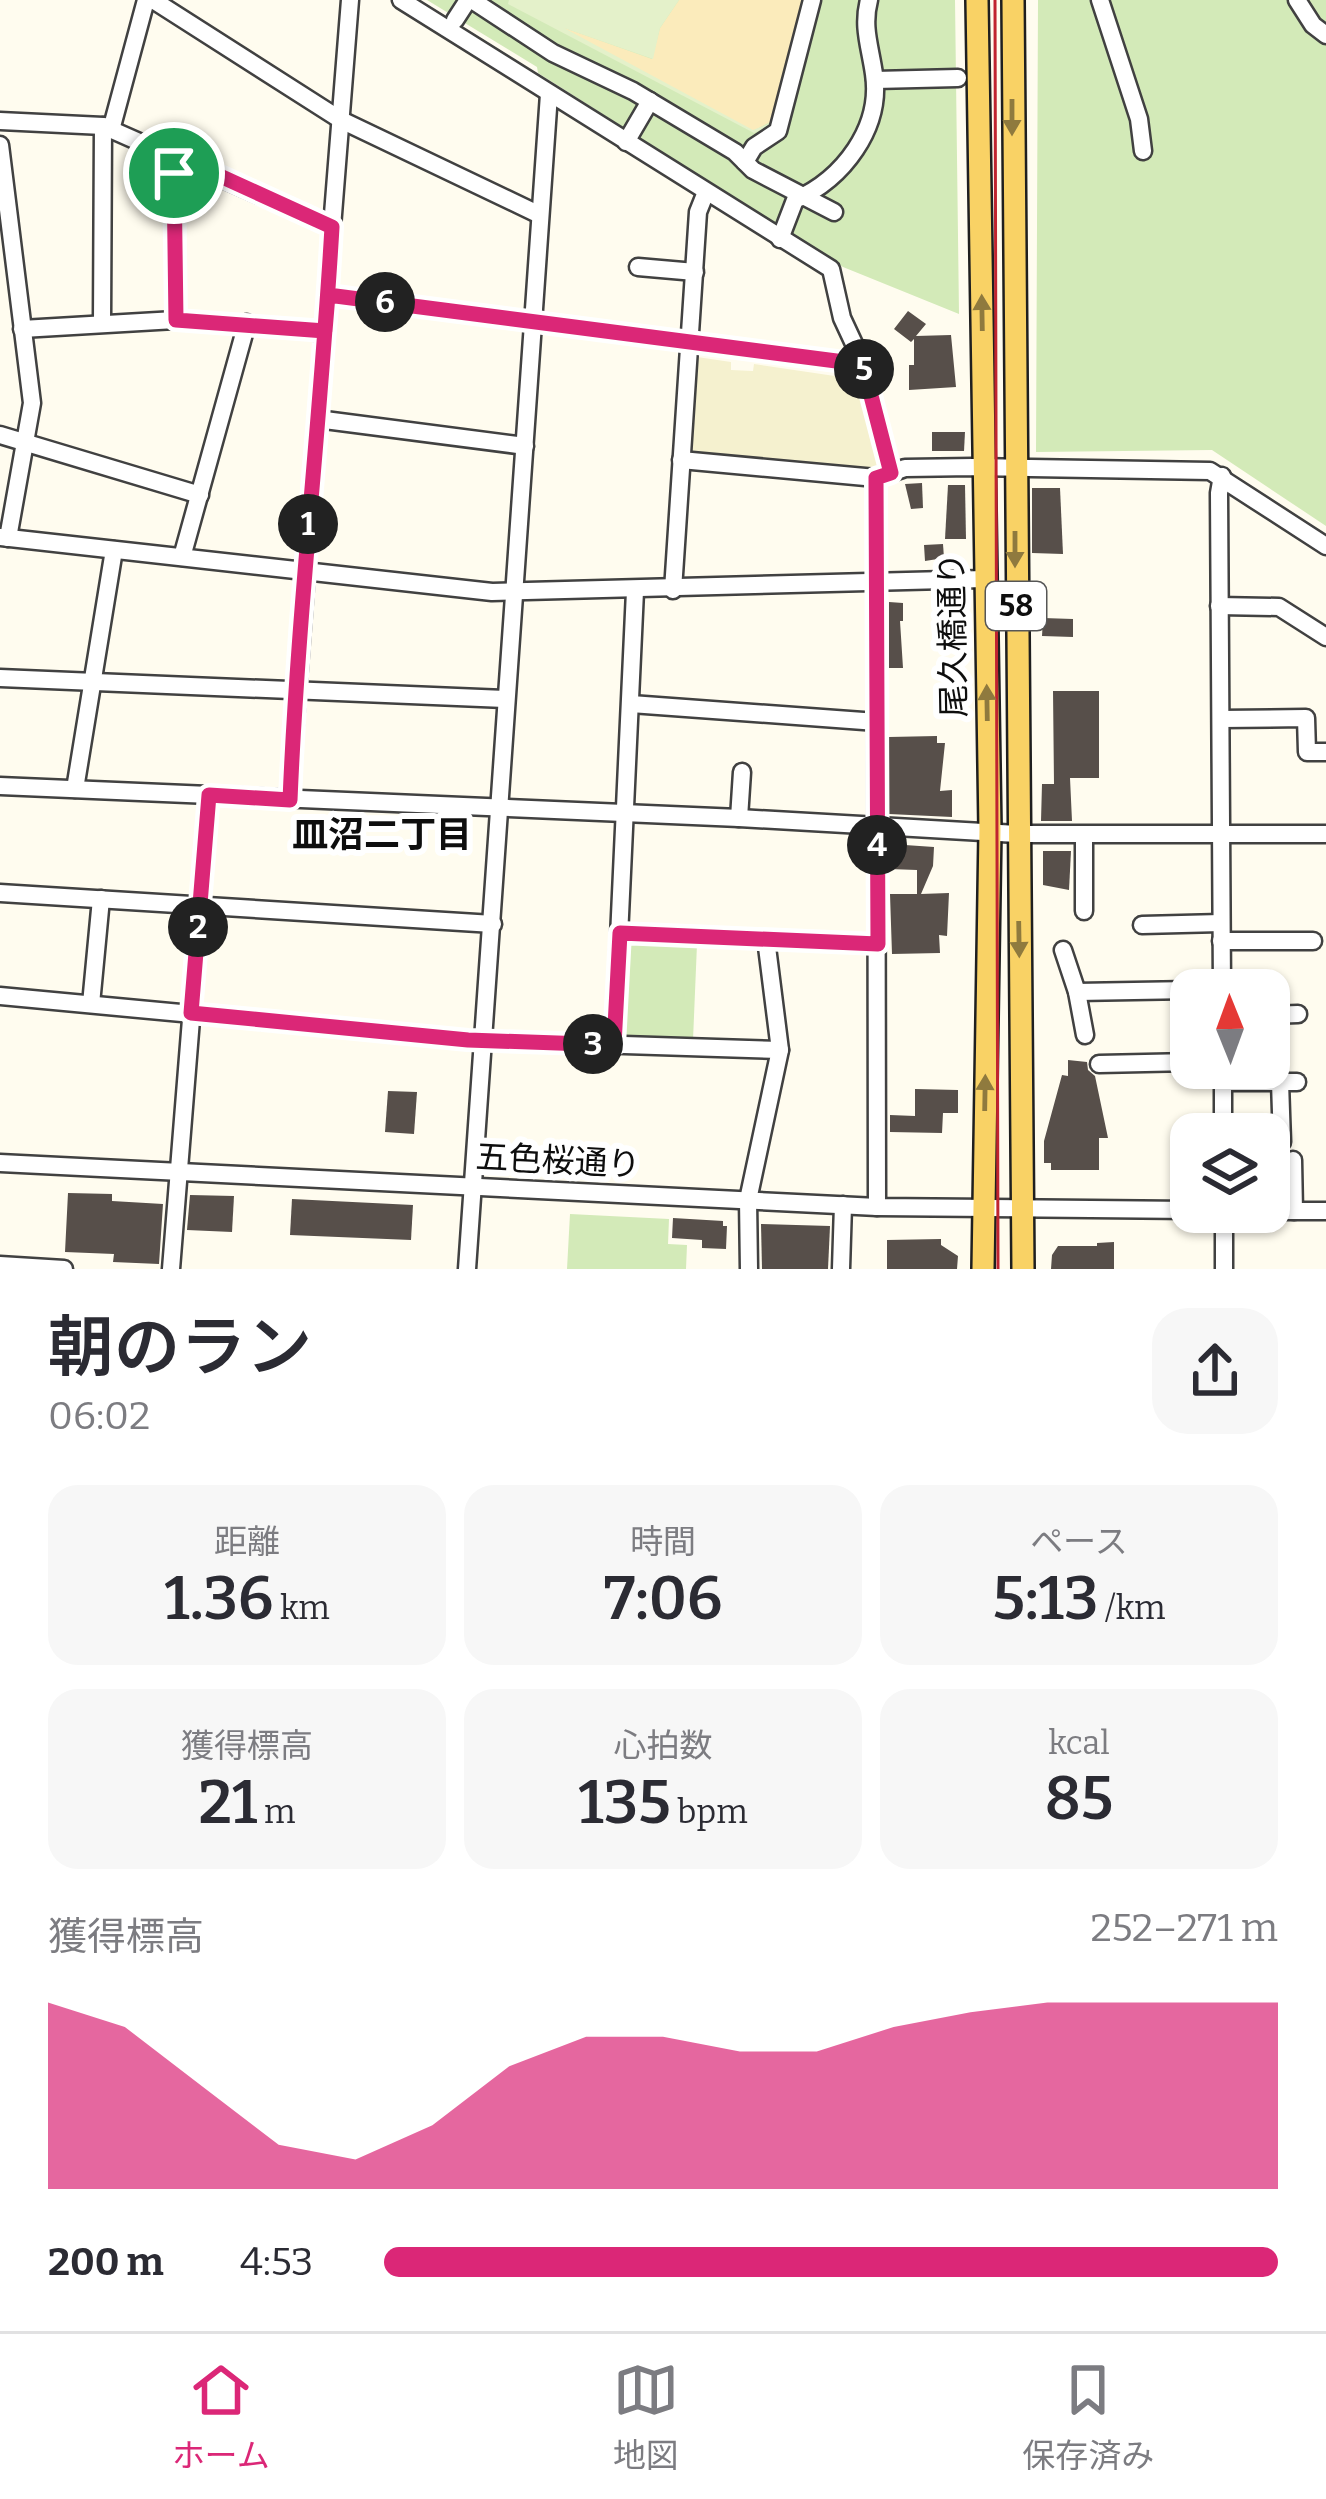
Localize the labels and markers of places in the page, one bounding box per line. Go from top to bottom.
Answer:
pin [123,122,225,224]
pin: 6 [355,272,415,332]
pin: 5 [834,339,894,399]
pin: 1 [278,494,338,554]
pin: 4 [847,815,907,875]
pin: 2 [168,897,228,957]
pin: 3 [563,1014,623,1074]

